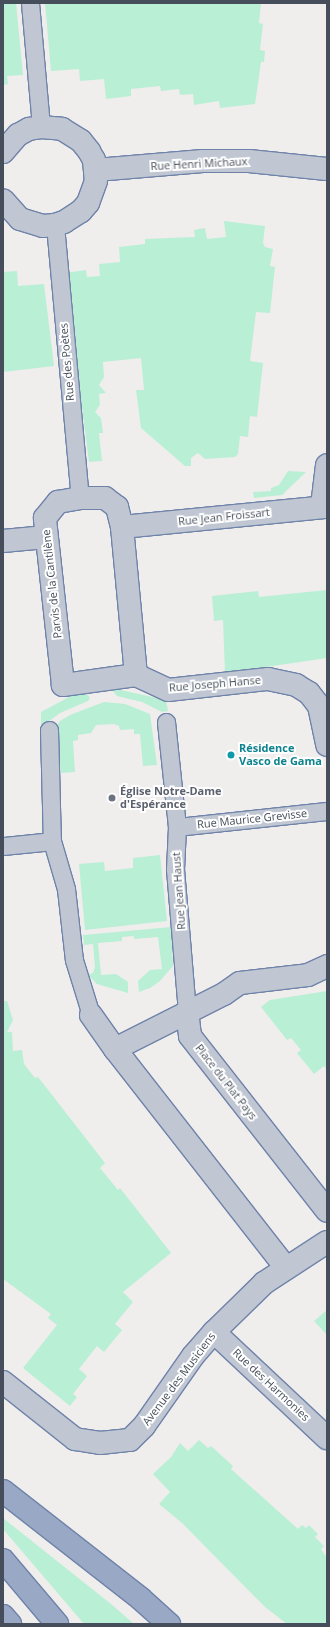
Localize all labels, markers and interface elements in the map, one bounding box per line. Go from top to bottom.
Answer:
street label: Rue Henri Michaux [150,155,248,173]
street label: Rue des Poètes [57,322,77,402]
street label: Rue Jean Froissart [178,506,270,528]
street label: Parvis de la Cantilène [40,529,64,639]
street label: Rue Joseph Hanse [168,673,262,695]
place label: Résidence Vasco de Gama [239,742,322,768]
marker: Résidence Vasco de Gama [226,750,236,760]
place label: Église Notre-Dame d'Espérance [120,785,222,811]
marker: Église Notre-Dame d'Espérance [107,793,117,803]
street label: Rue Maurice Grevisse [196,807,308,831]
street label: Rue Jean Haust [170,852,188,930]
street label: Place du Plat Pays [193,1042,259,1122]
street label: Avenue des Musiciens [140,1330,218,1428]
street label: Rue des Harmonies [230,1346,312,1424]

